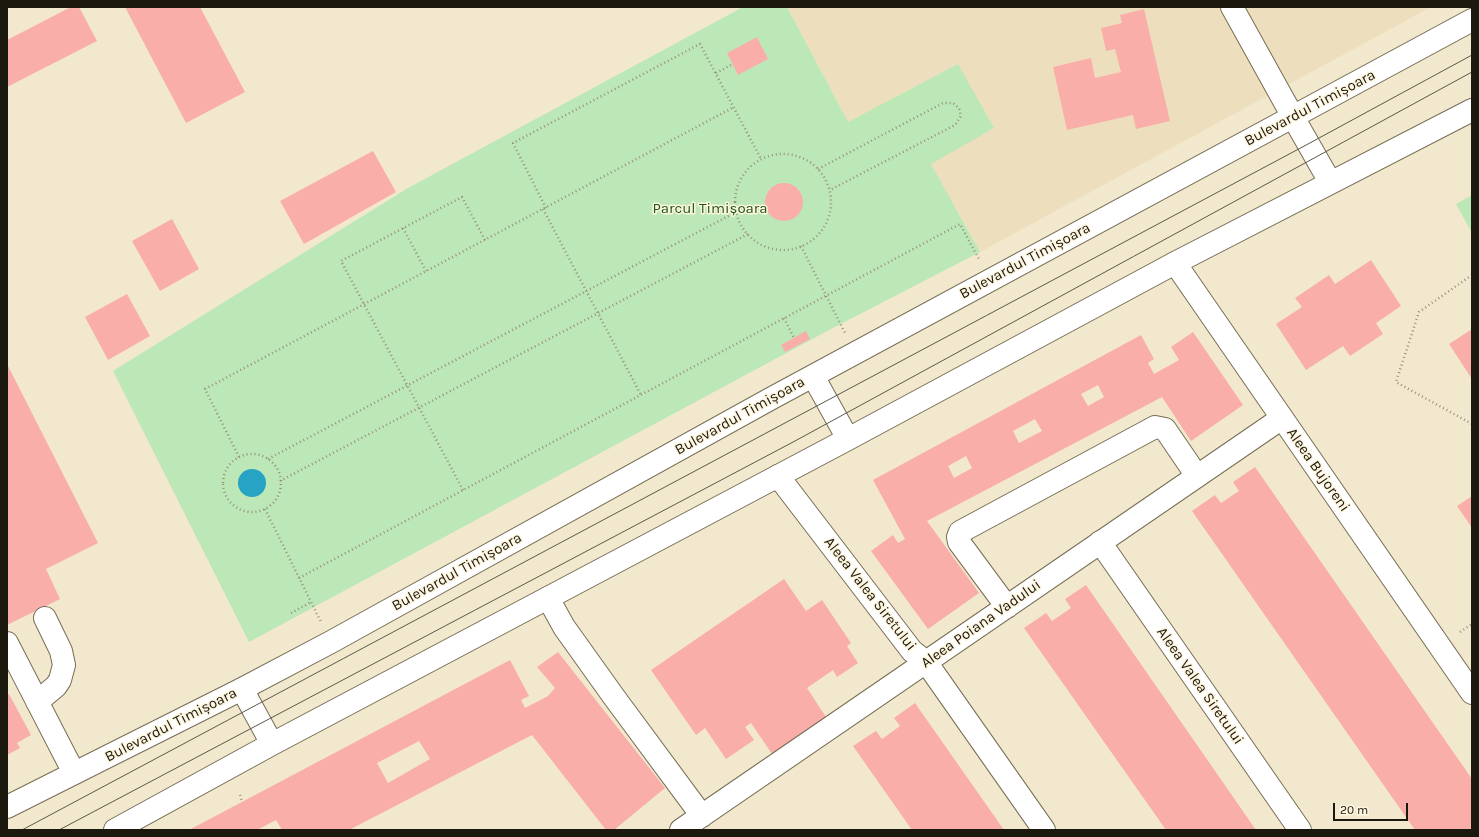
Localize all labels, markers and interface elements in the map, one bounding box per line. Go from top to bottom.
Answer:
street label: Bulevardul Timișoara [1241,66,1379,150]
park label: Parcul Timișoara [652,200,768,218]
street label: Bulevardul Timișoara [956,219,1094,303]
street label: Bulevardul Timișoara [672,373,808,459]
street label: Aleea Bujoreni [1283,425,1353,515]
street label: Bulevardul Timișoara [389,529,525,615]
street label: Aleea Valea Siretului [820,534,920,654]
street label: Aleea Poiana Vadului [918,576,1044,672]
street label: Aleea Valea Siretului [1153,624,1247,748]
street label: Bulevardul Timișoara [102,684,240,766]
scale bar [1335,795,1410,821]
text: 20 m [1340,803,1368,817]

